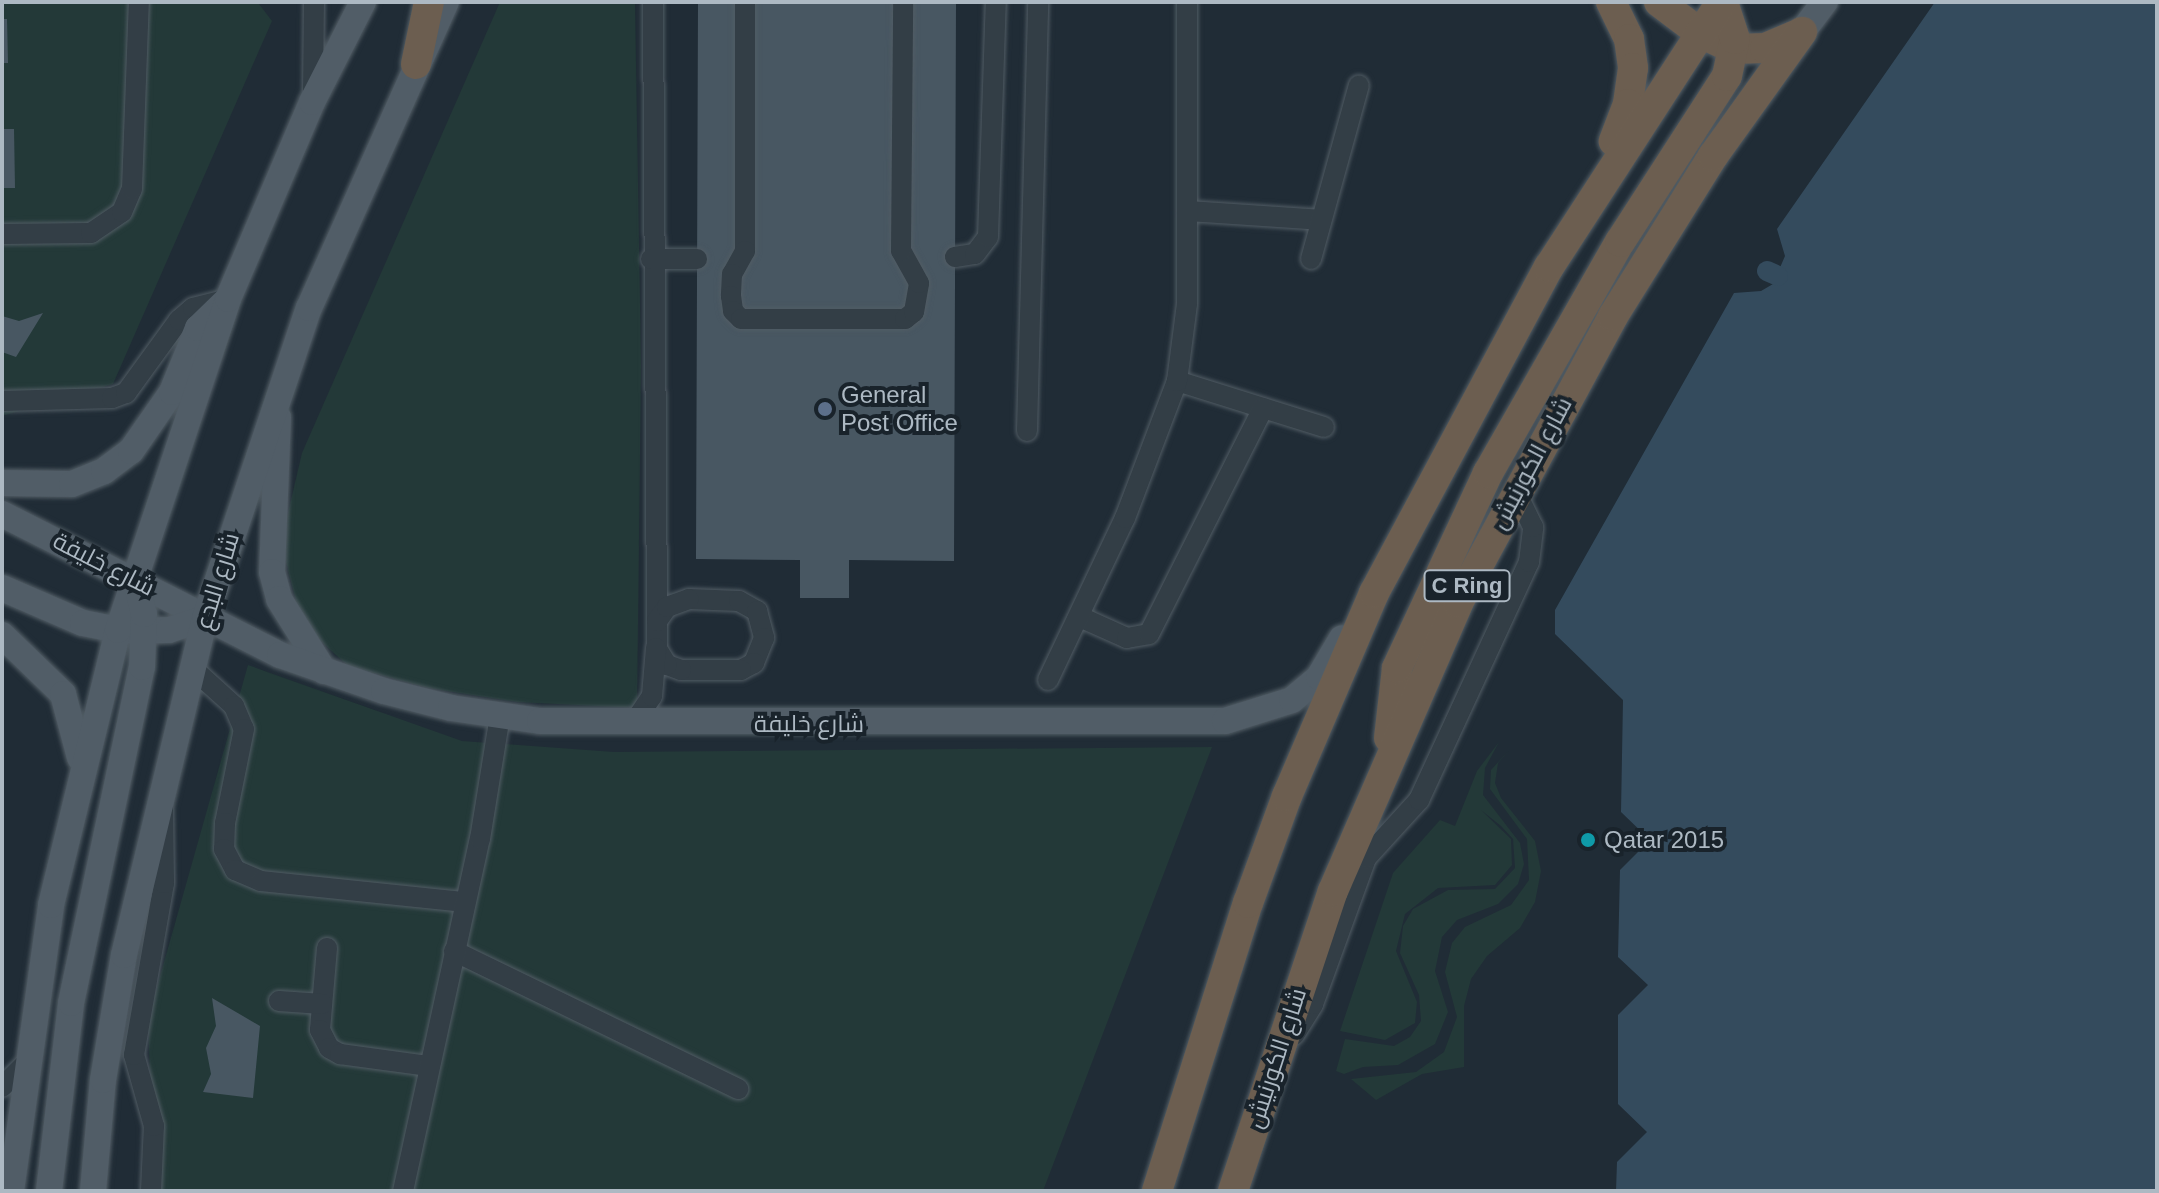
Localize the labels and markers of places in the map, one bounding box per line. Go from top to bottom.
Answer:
place label: General Post Office [841,381,958,437]
marker: General Post Office [816,400,834,418]
place label: Qatar 2015 [1604,826,1724,854]
marker: Qatar 2015 [1579,831,1597,849]

